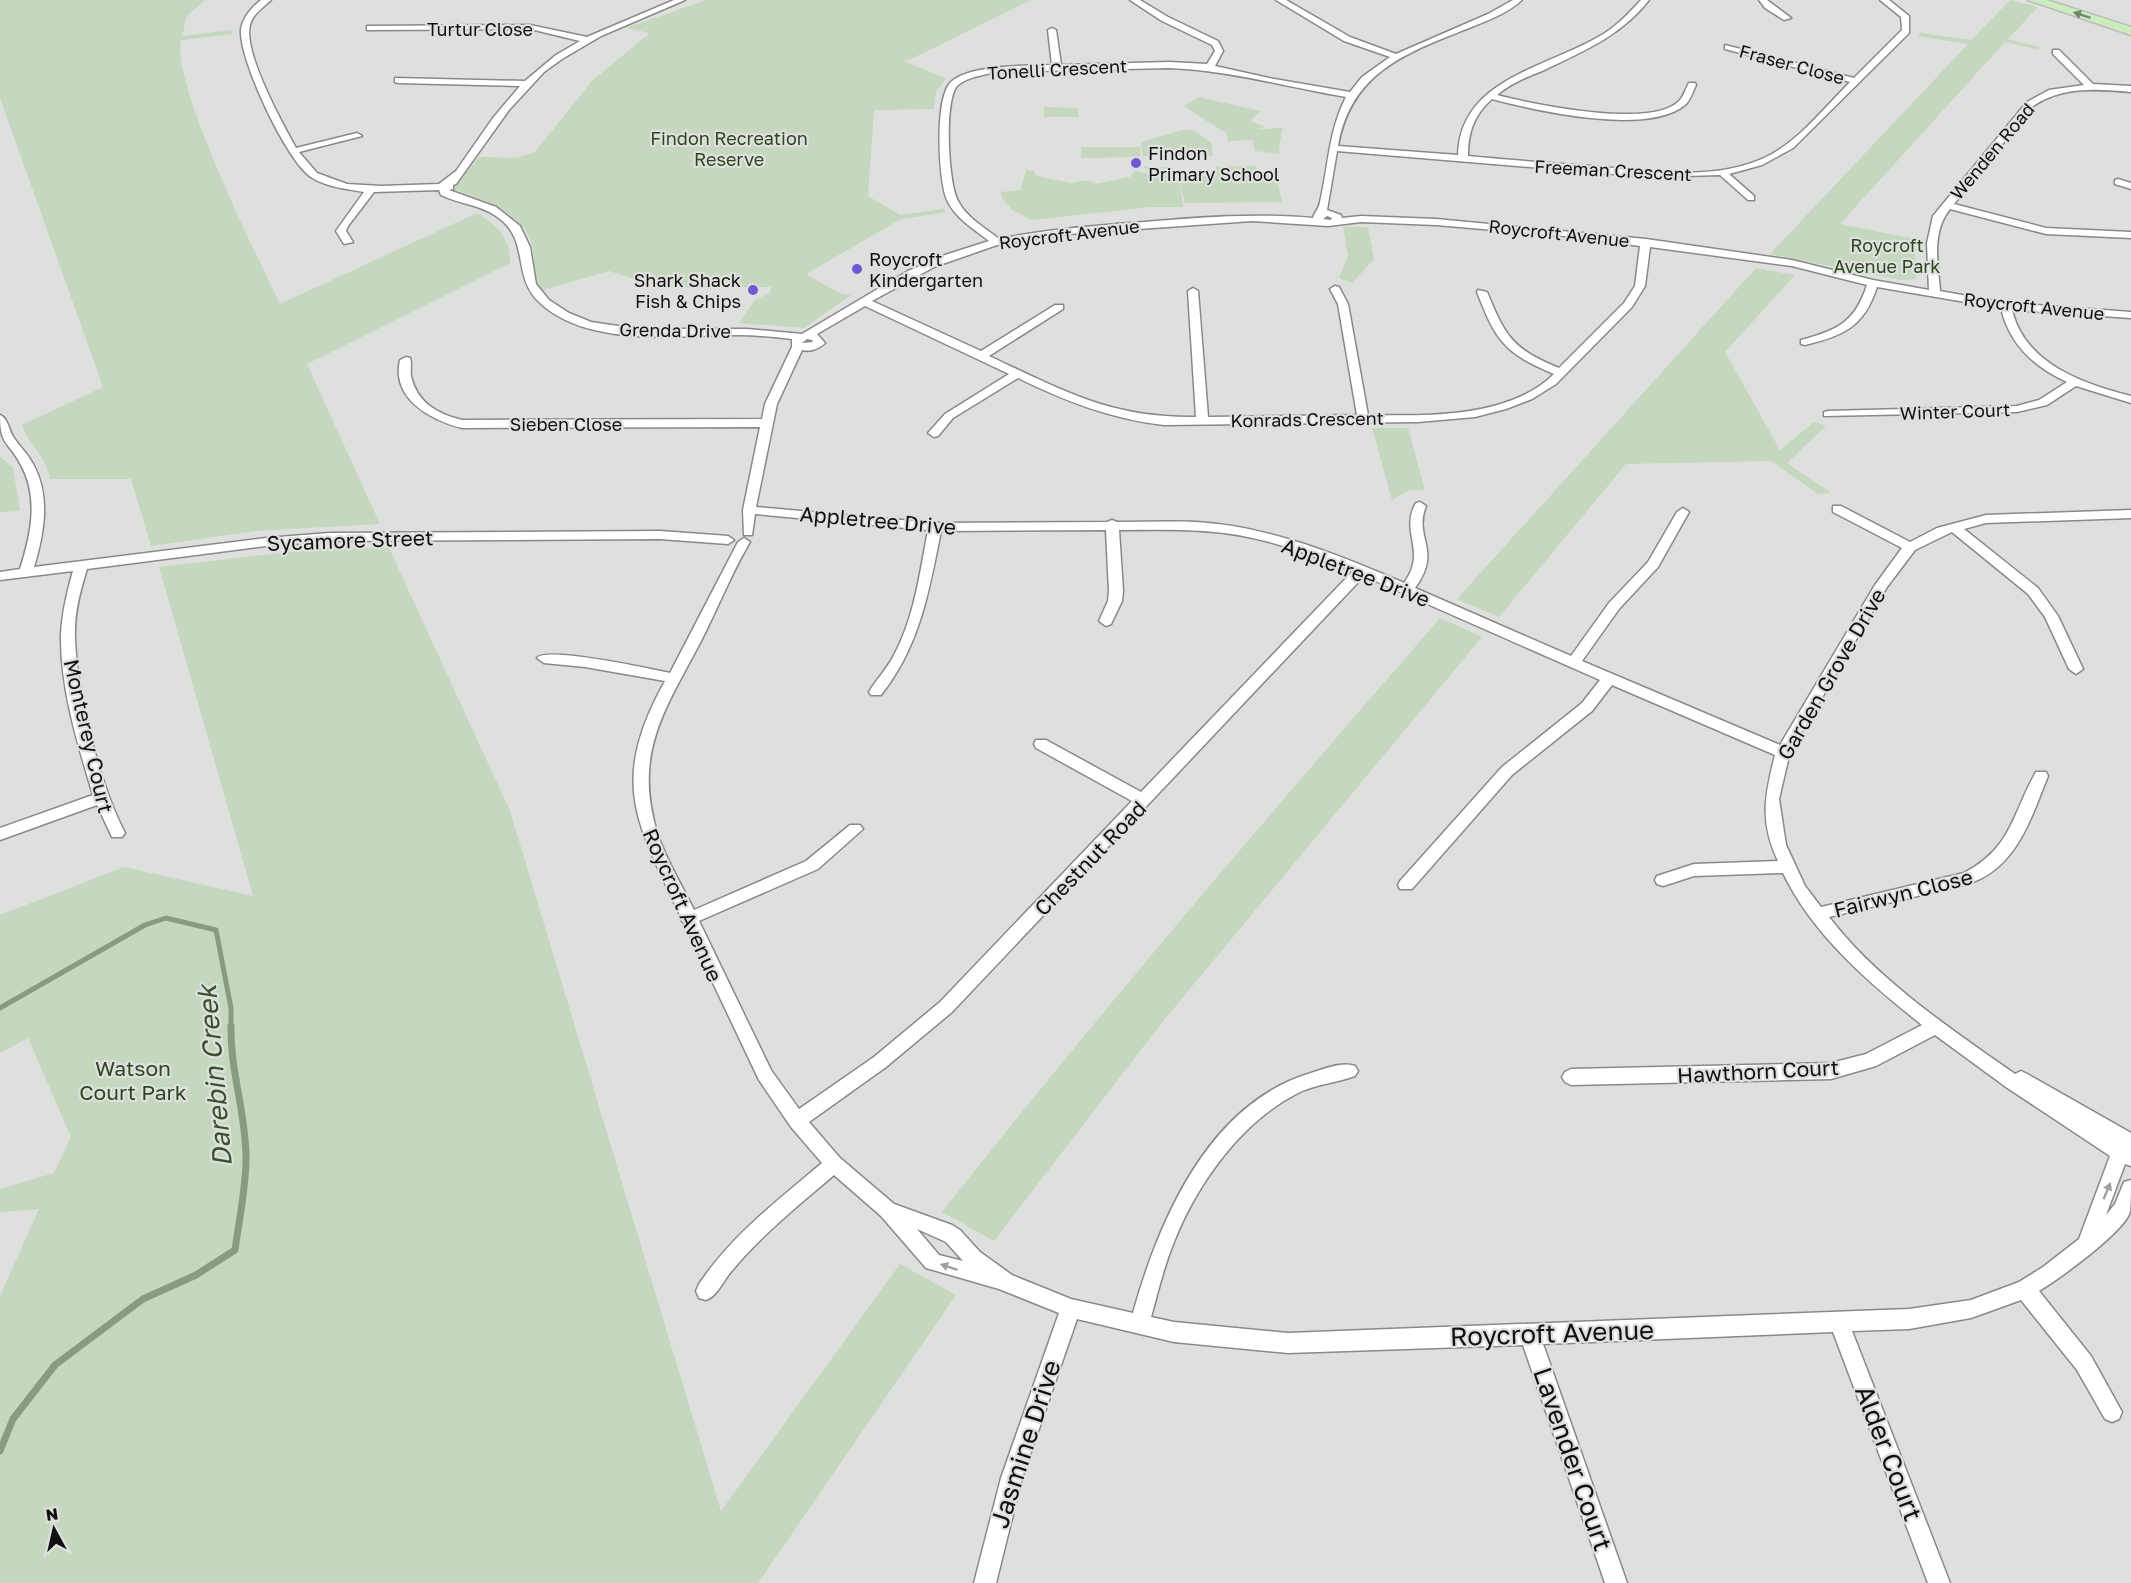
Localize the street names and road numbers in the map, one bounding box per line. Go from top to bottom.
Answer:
street label: Turtur Close [427,18,533,40]
street label: Fraser Close [1737,39,1847,89]
street label: Tonelli Crescent [986,54,1128,84]
street label: Wenden Road [1945,98,2039,204]
street label: Freeman Crescent [1534,155,1692,185]
street label: Roycroft Avenue [997,214,1141,254]
street label: Roycroft Avenue [1487,215,1631,251]
street label: Roycroft Avenue [1962,288,2106,324]
street label: Grenda Drive [619,318,731,342]
street label: Winter Court [1899,398,2011,424]
street label: Konrads Crescent [1230,407,1384,431]
street label: Sieben Close [510,413,622,435]
street label: Appletree Drive [799,500,957,540]
street label: Sycamore Street [266,524,434,556]
street label: Appletree Drive [1278,532,1434,612]
street label: Garden Grove Drive [1771,584,1891,764]
street label: Monterey Court [59,656,119,816]
street label: Chestnut Road [1029,795,1151,921]
street label: Roycroft Avenue [638,824,728,986]
street label: Fairwyn Close [1831,863,1975,923]
street label: Hawthorn Court [1676,1054,1840,1088]
street label: Roycroft Avenue [1449,1314,1655,1352]
street label: Jasmine Drive [983,1356,1067,1532]
street label: Lavender Court [1527,1363,1619,1555]
street label: Alder Court [1849,1381,1929,1525]

